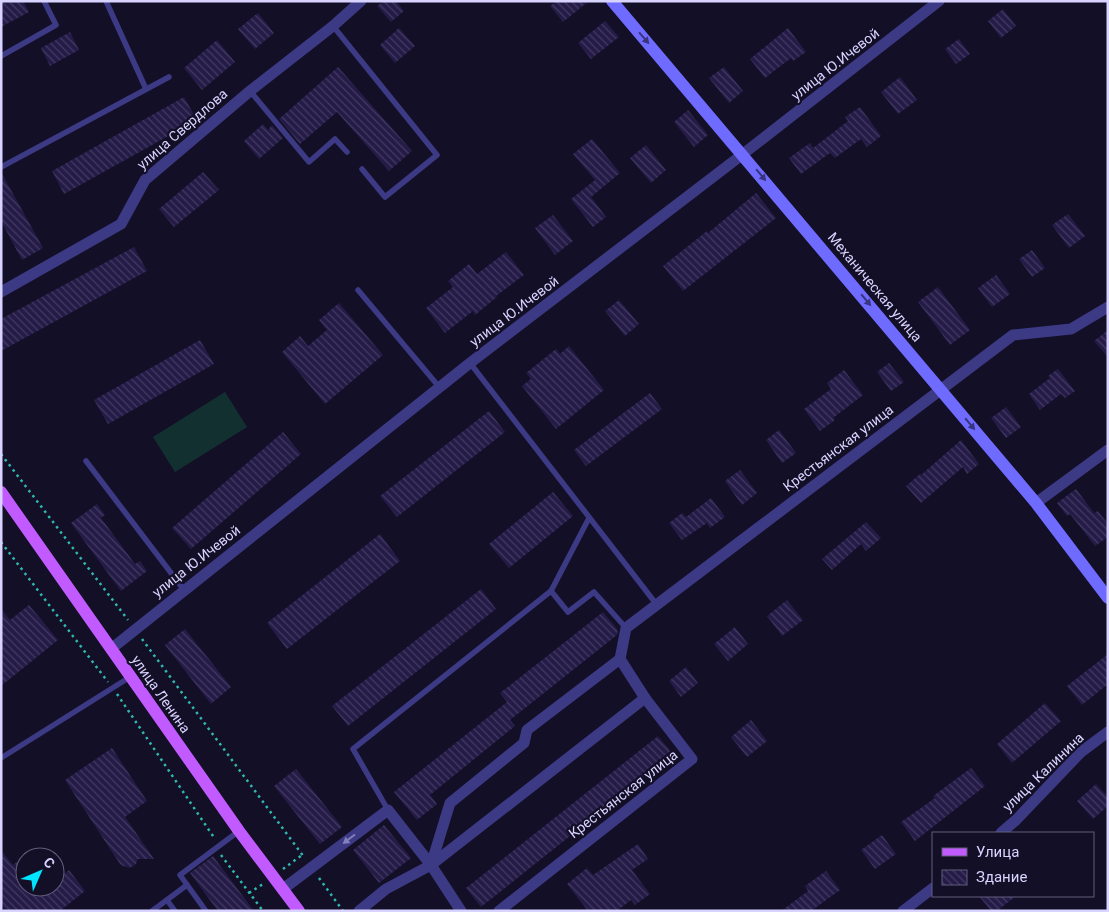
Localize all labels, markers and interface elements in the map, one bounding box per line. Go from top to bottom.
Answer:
street label: улица Ю.Ичевой [788,25,882,103]
one-way arrow [638,32,650,44]
street label: улица Свердлова [134,85,230,173]
one-way arrow [755,169,767,181]
street label: Механическая улица [825,229,925,345]
street label: улица Ю.Ичевой [466,272,562,350]
one-way arrow [860,293,871,306]
street label: Крестьянская улица [780,401,896,495]
one-way arrow [965,417,976,430]
street label: улица Ю.Ичевой [149,522,243,600]
street label: улица Ленина [128,652,194,736]
street label: улица Калинина [999,729,1087,815]
street label: Крестьянская улица [565,747,681,841]
legend [932,832,1094,897]
one-way arrow [342,834,356,844]
text: Улица [976,843,1019,861]
north arrow [15,847,65,897]
text: С [40,854,58,872]
text: Здание [976,868,1027,886]

